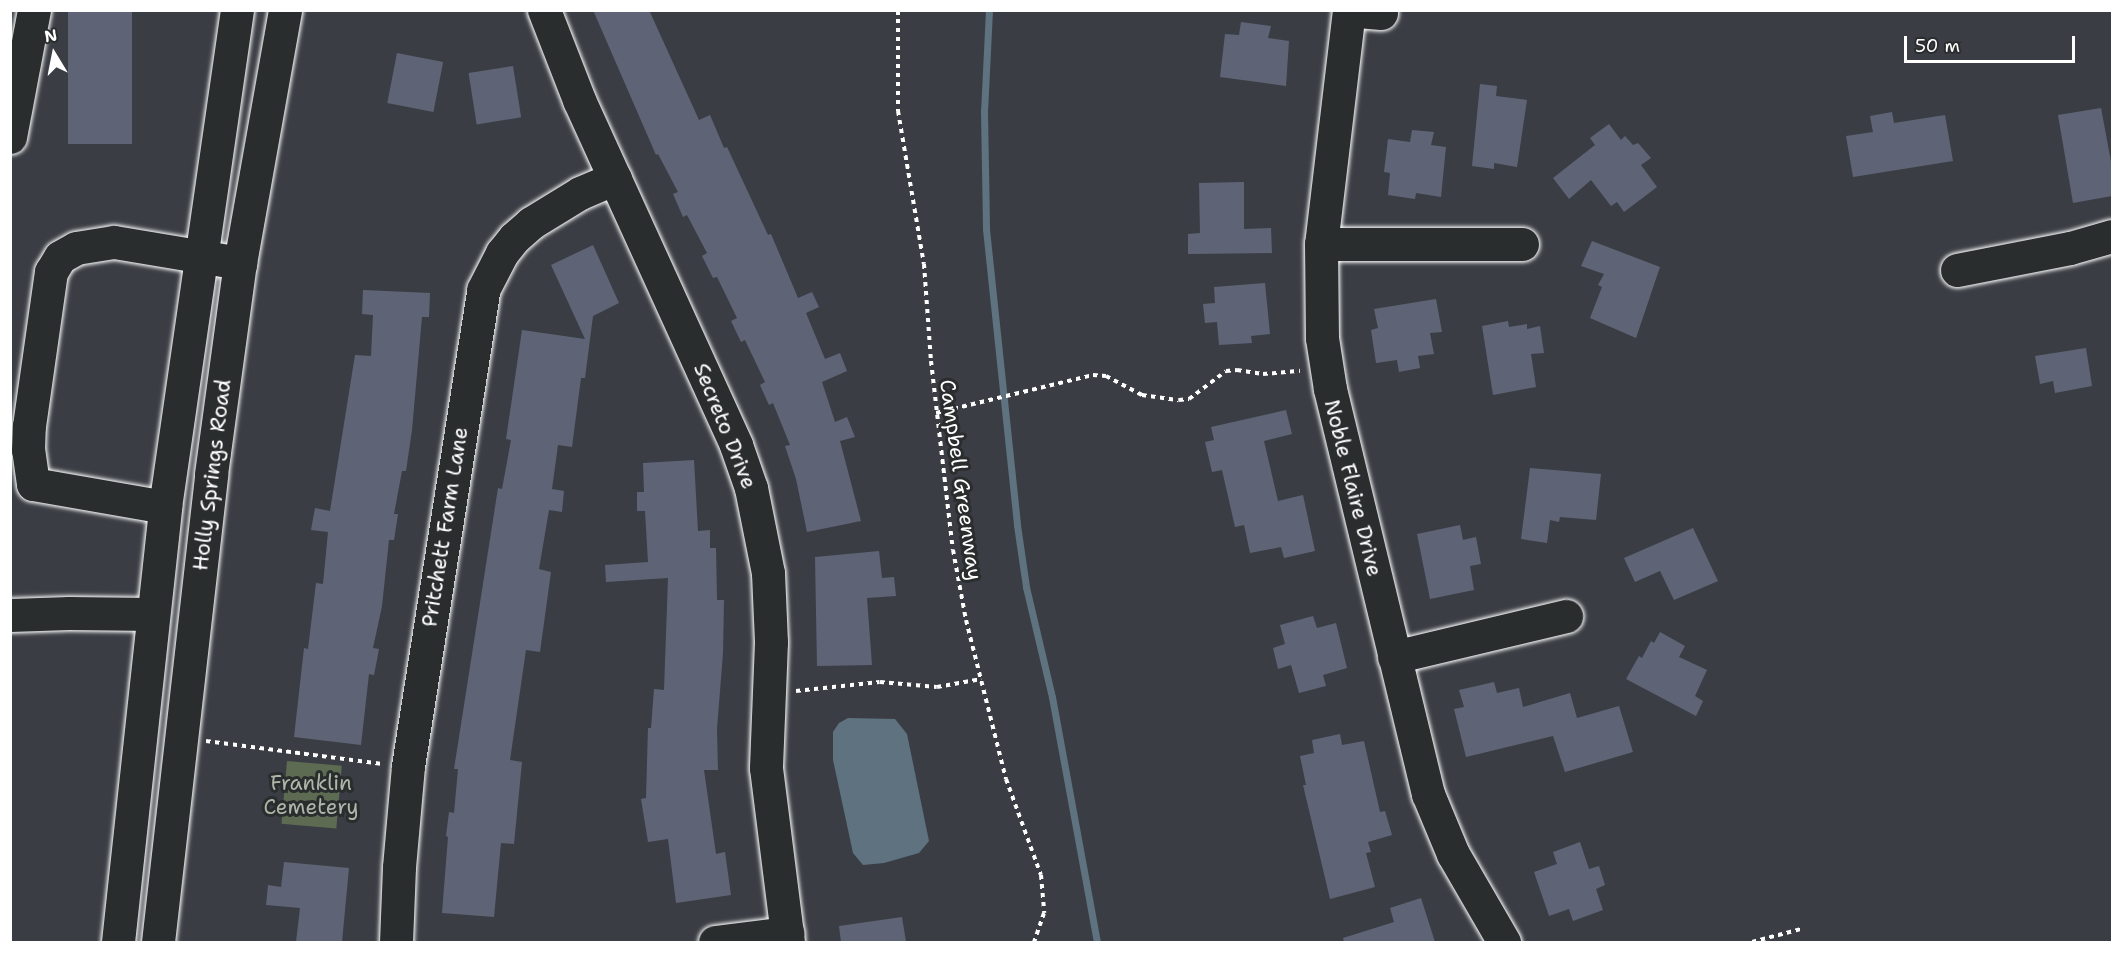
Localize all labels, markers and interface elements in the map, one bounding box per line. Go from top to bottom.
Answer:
north arrow [24,24,84,84]
text: N [43,24,59,47]
scale bar [1907,24,2078,62]
text: 50 m [1915,34,1960,58]
street label: Secreto Drive [688,359,762,493]
street label: Holly Springs Road [188,378,236,572]
street label: Campbell Greenway [934,378,988,582]
street label: Noble Flaire Drive [1319,397,1387,579]
street label: Pritchett Farm Lane [417,425,473,629]
park label: Franklin Cemetery [263,770,359,820]

